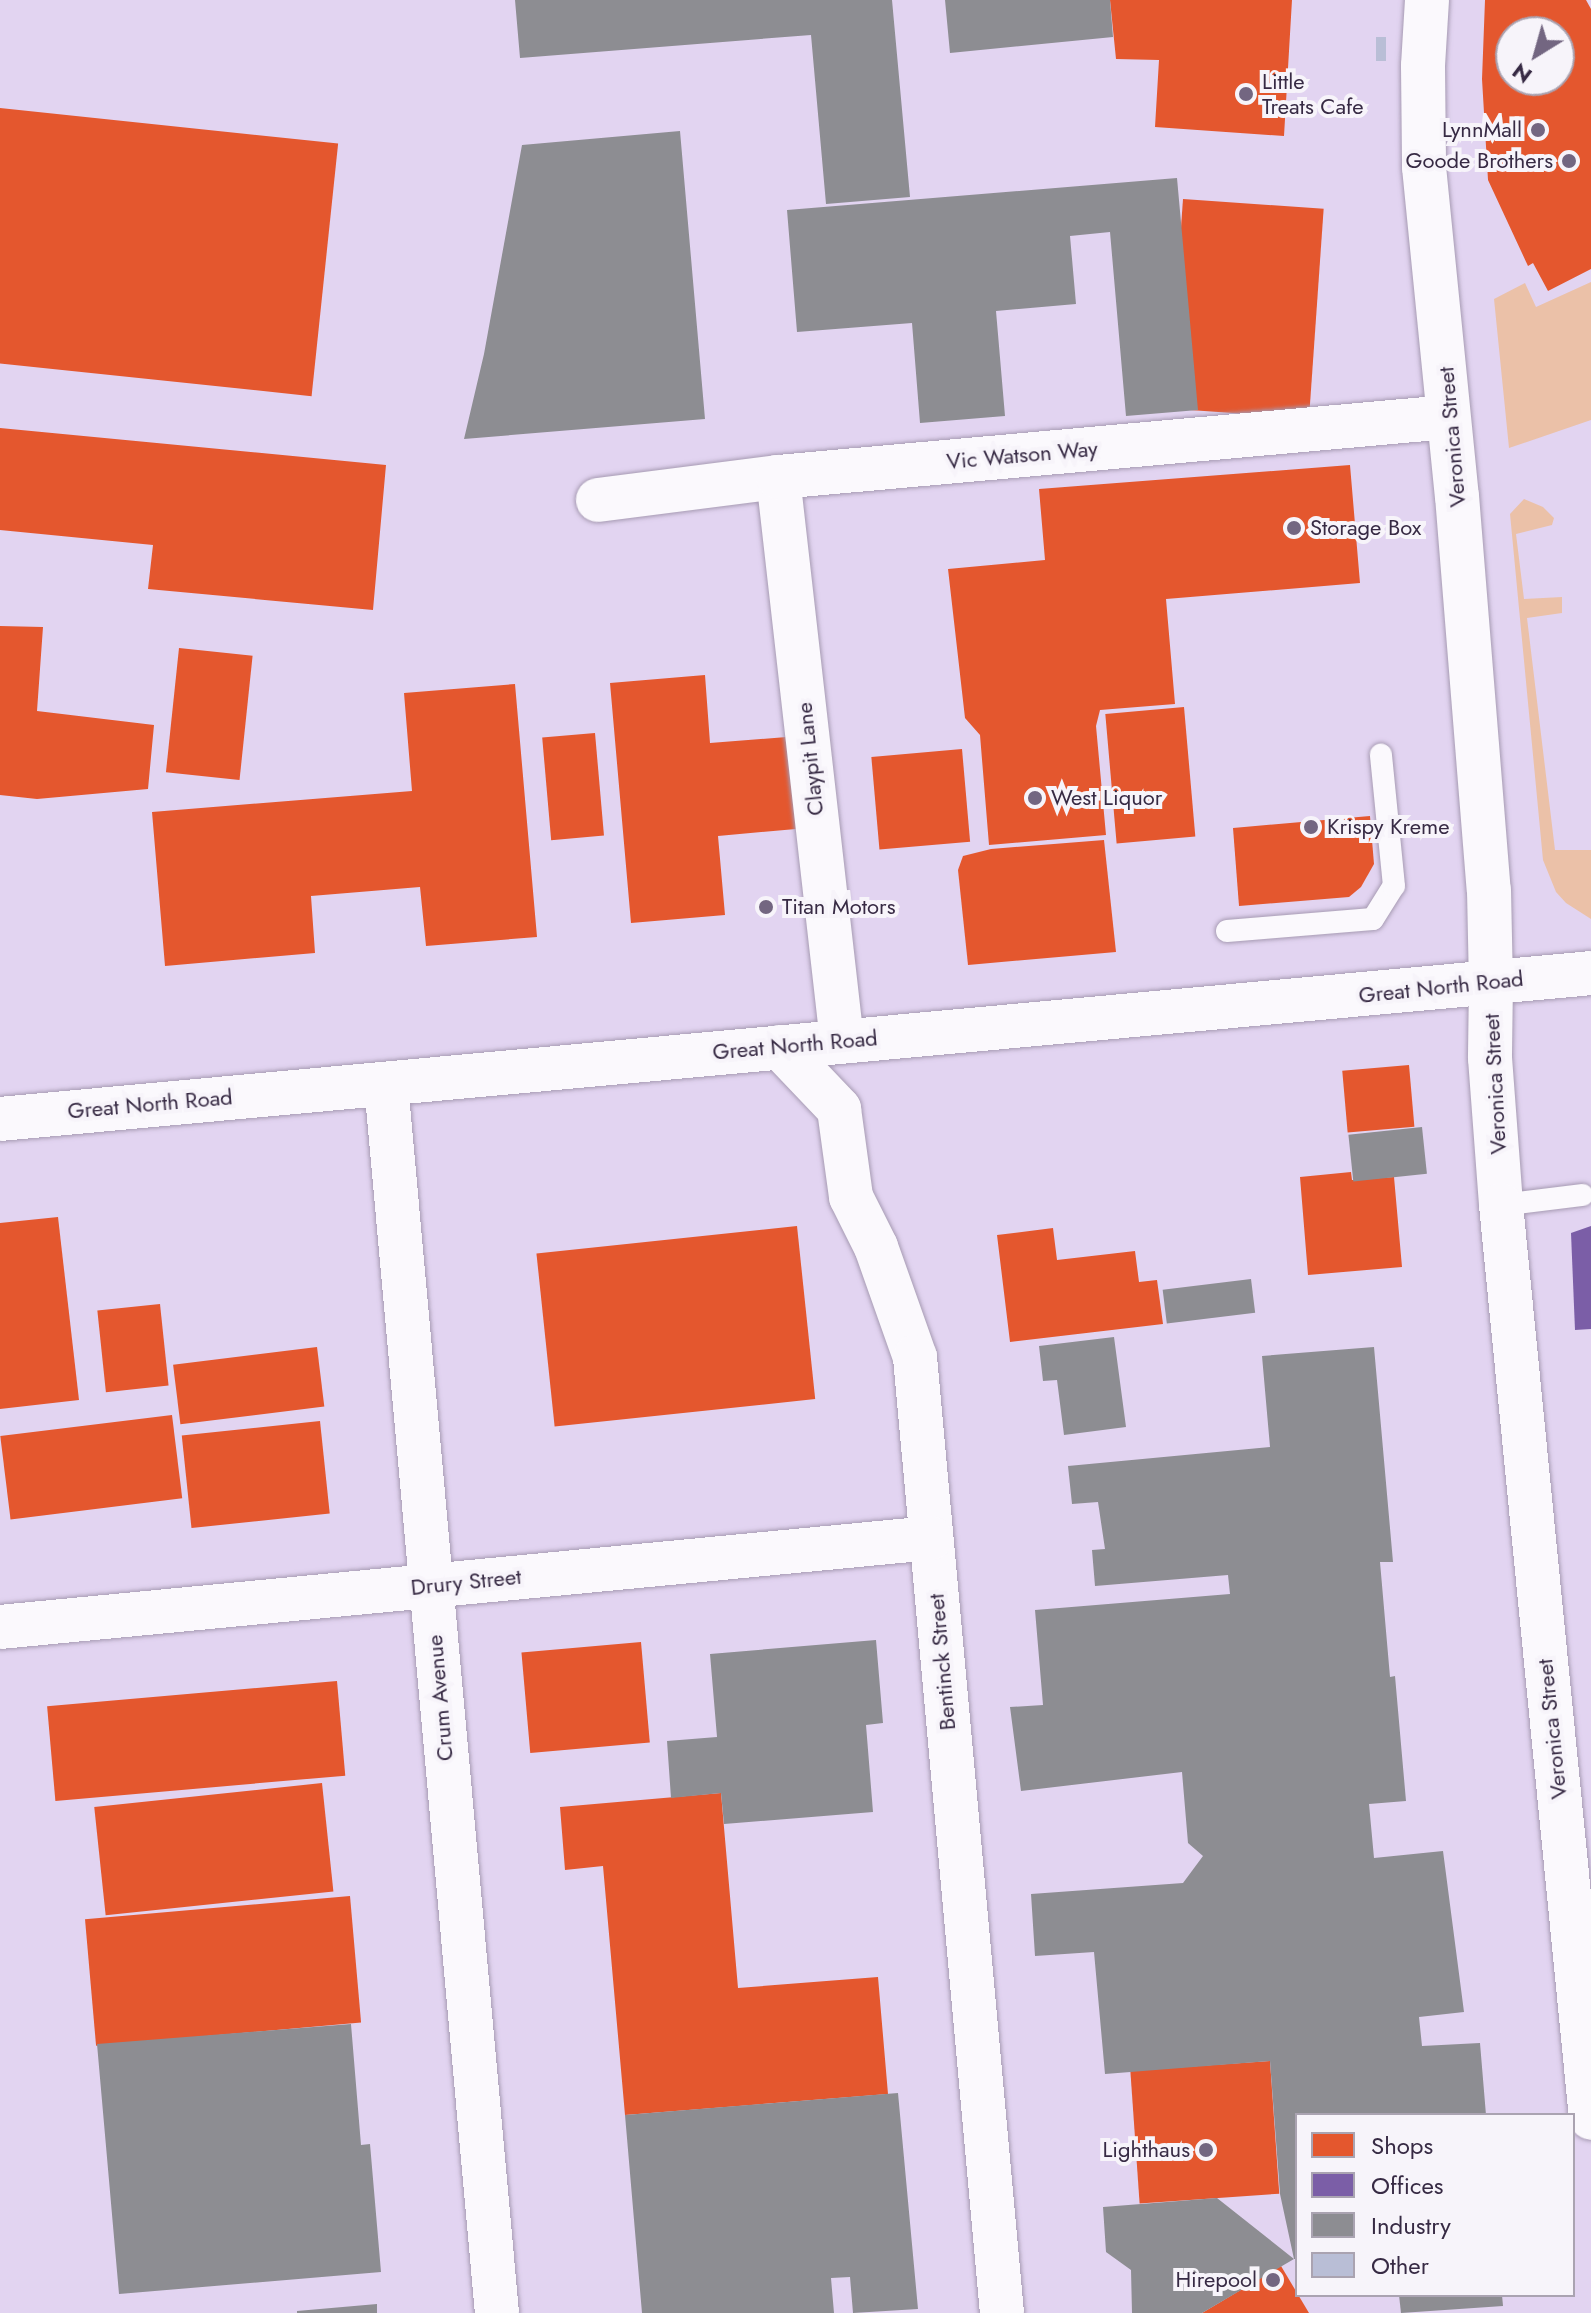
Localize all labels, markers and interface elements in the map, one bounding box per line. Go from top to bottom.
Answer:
north arrow [1495,16,1575,96]
text: N [1505,56,1538,92]
place label: Little Treats Cafe [1262,68,1364,120]
marker: Little Treats Cafe [1237,85,1255,103]
place label: LynnMall [1442,117,1522,143]
marker: LynnMall [1529,121,1547,139]
place label: Goode Brothers [1405,148,1553,174]
marker: Goode Brothers [1560,152,1578,170]
street label: Veronica Street [1433,366,1471,508]
street label: Vic Watson Way [945,435,1099,475]
place label: Storage Box [1310,515,1421,541]
marker: Storage Box [1285,519,1303,537]
street label: Claypit Lane [791,701,829,817]
place label: West Liquor [1051,785,1162,811]
marker: West Liquor [1026,789,1044,807]
place label: Krispy Kreme [1327,814,1450,840]
marker: Krispy Kreme [1302,818,1320,836]
place label: Titan Motors [782,894,895,920]
marker: Titan Motors [757,898,775,916]
street label: Great North Road [1357,965,1525,1009]
street label: Veronica Street [1478,1013,1512,1155]
street label: Great North Road [711,1025,879,1065]
street label: Great North Road [66,1084,234,1124]
street label: Drury Street [409,1563,523,1601]
street label: Bentinck Street [923,1593,961,1731]
street label: Crum Avenue [421,1634,459,1762]
street label: Veronica Street [1532,1658,1572,1800]
legend [1295,2113,1575,2297]
text: Shops [1371,2128,1433,2163]
place label: Lighthaus [1102,2137,1190,2163]
marker: Lighthaus [1197,2141,1215,2159]
text: Offices [1371,2168,1443,2203]
text: Industry [1371,2208,1451,2243]
text: Other [1371,2248,1429,2283]
place label: Hirepool [1175,2267,1257,2293]
marker: Hirepool [1264,2271,1282,2289]

